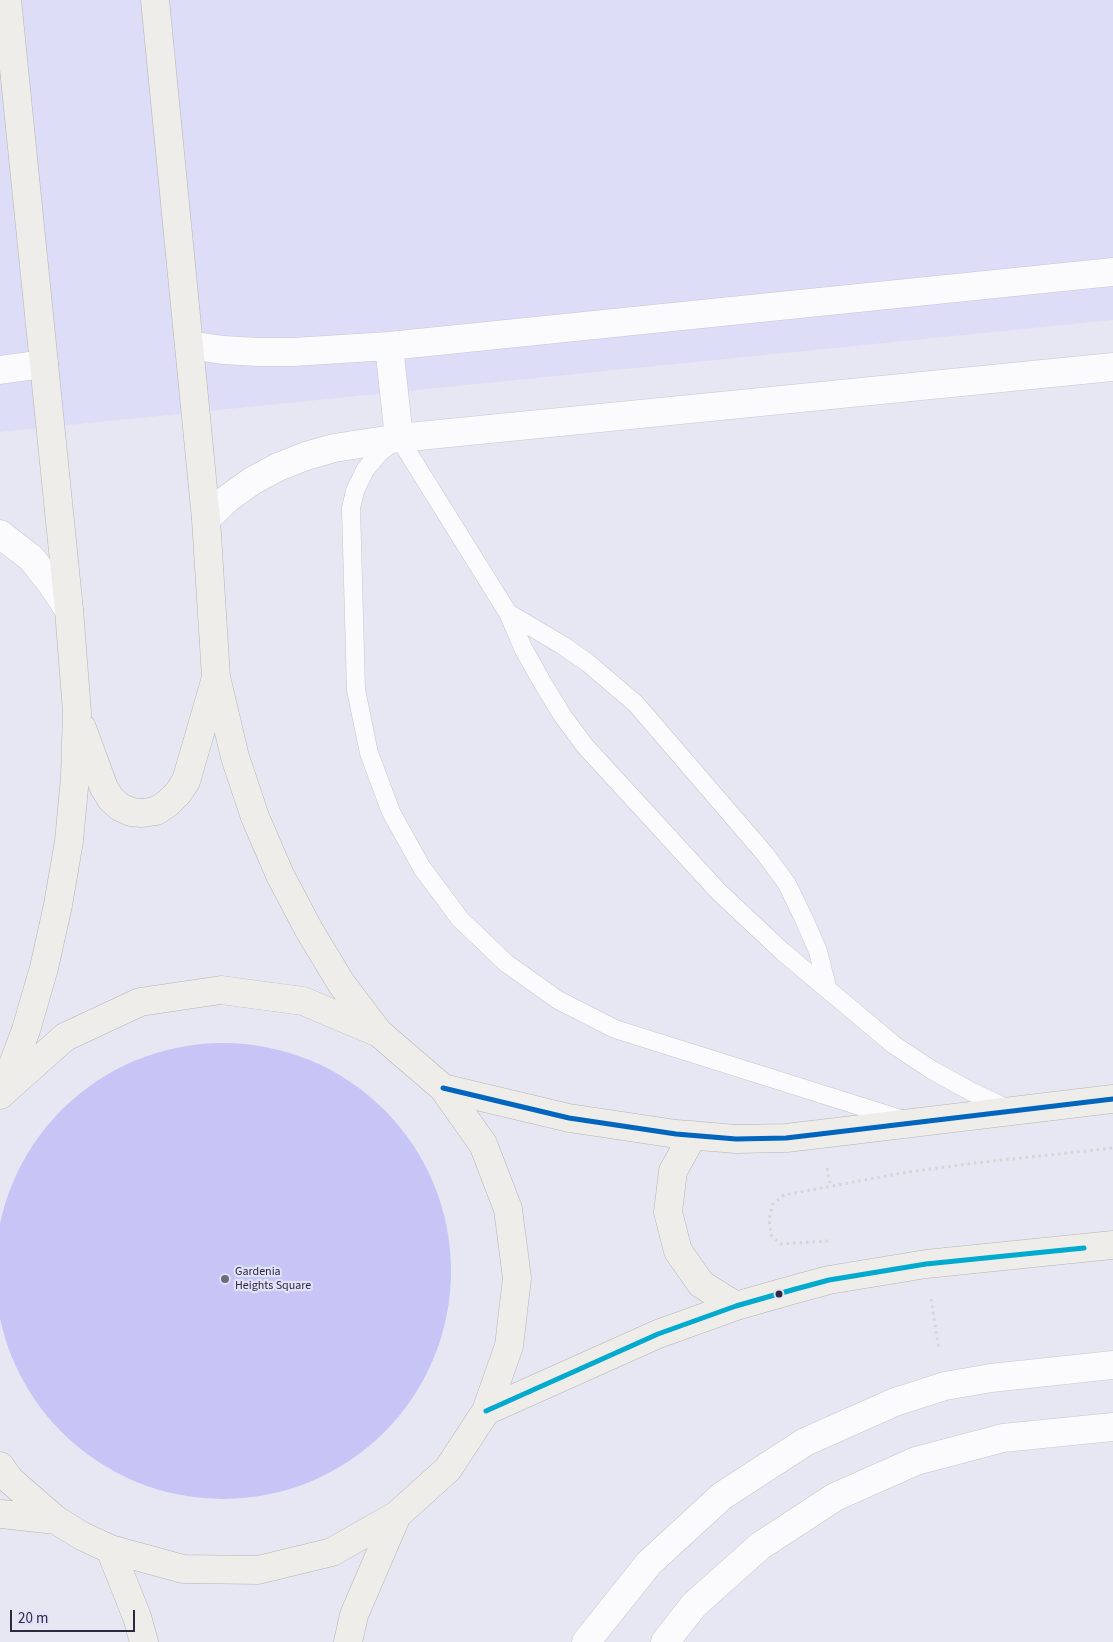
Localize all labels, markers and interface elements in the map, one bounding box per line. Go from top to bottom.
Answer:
place label: Gardenia Heights Square [235,1265,311,1293]
marker: Gardenia Heights Square [219,1273,231,1285]
unlabelled marker [774,1289,784,1299]
scale bar [12,1600,138,1632]
text: 20 m [18,1608,48,1629]

